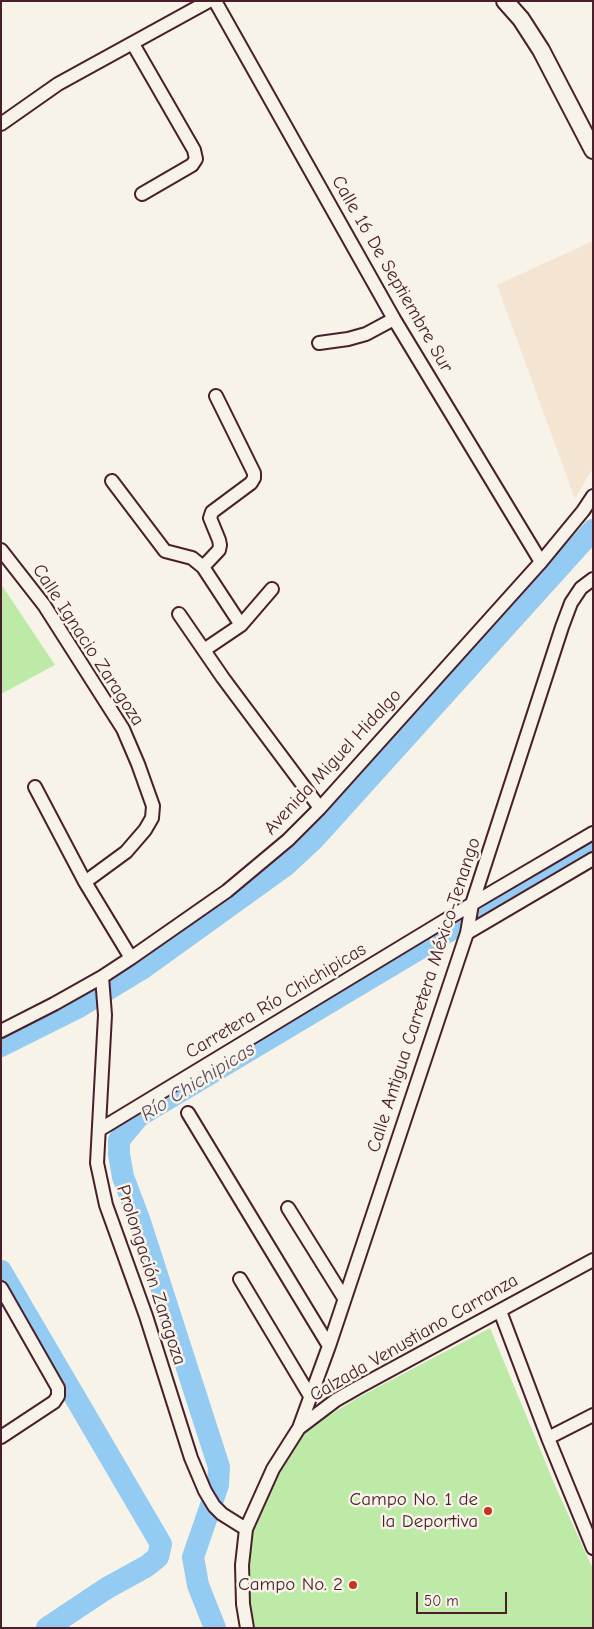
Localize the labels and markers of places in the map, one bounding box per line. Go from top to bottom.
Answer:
place label: Campo No. 1 de la Deportiva [350,1489,478,1533]
marker: Campo No. 1 de la Deportiva [482,1505,494,1517]
place label: Campo No. 2 [238,1574,343,1596]
marker: Campo No. 2 [347,1579,359,1591]

